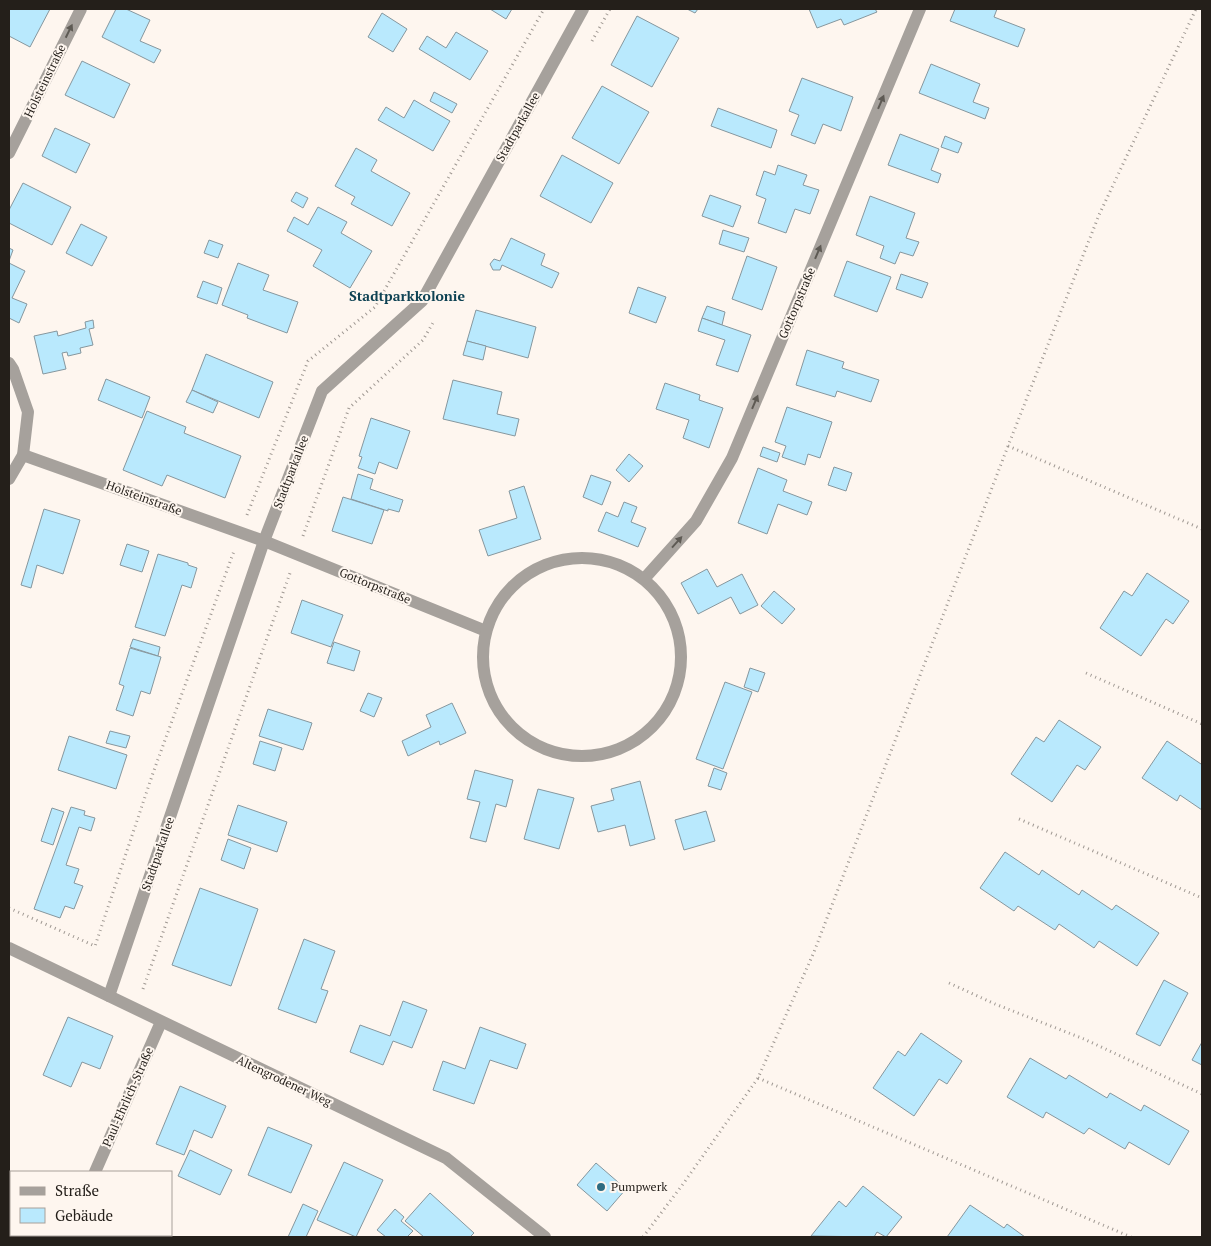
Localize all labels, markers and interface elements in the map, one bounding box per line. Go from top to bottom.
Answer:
one-way arrow [66,24,74,38]
street label: Holsteinstraße [20,42,69,120]
street label: Stadtparkallee [492,89,543,164]
one-way arrow [878,95,886,109]
one-way arrow [815,245,823,259]
street label: Gottorpstraße [775,265,818,341]
district label: Stadtparkkolonie [349,286,466,305]
one-way arrow [752,395,760,409]
street label: Stadtparkallee [270,433,311,510]
street label: Holsteinstraße [104,477,184,518]
one-way arrow [671,536,682,549]
street label: Gottorpstraße [337,564,413,607]
street label: Stadtparkallee [138,815,177,893]
street label: Paul-Ehrlich-Straße [99,1045,156,1149]
street label: Altengrodener Weg [234,1052,335,1109]
legend [10,1171,172,1236]
place label: Pumpwerk [611,1179,668,1194]
text: Straße [55,1180,99,1200]
marker: Pumpwerk [595,1181,607,1193]
text: Gebäude [55,1205,113,1225]

